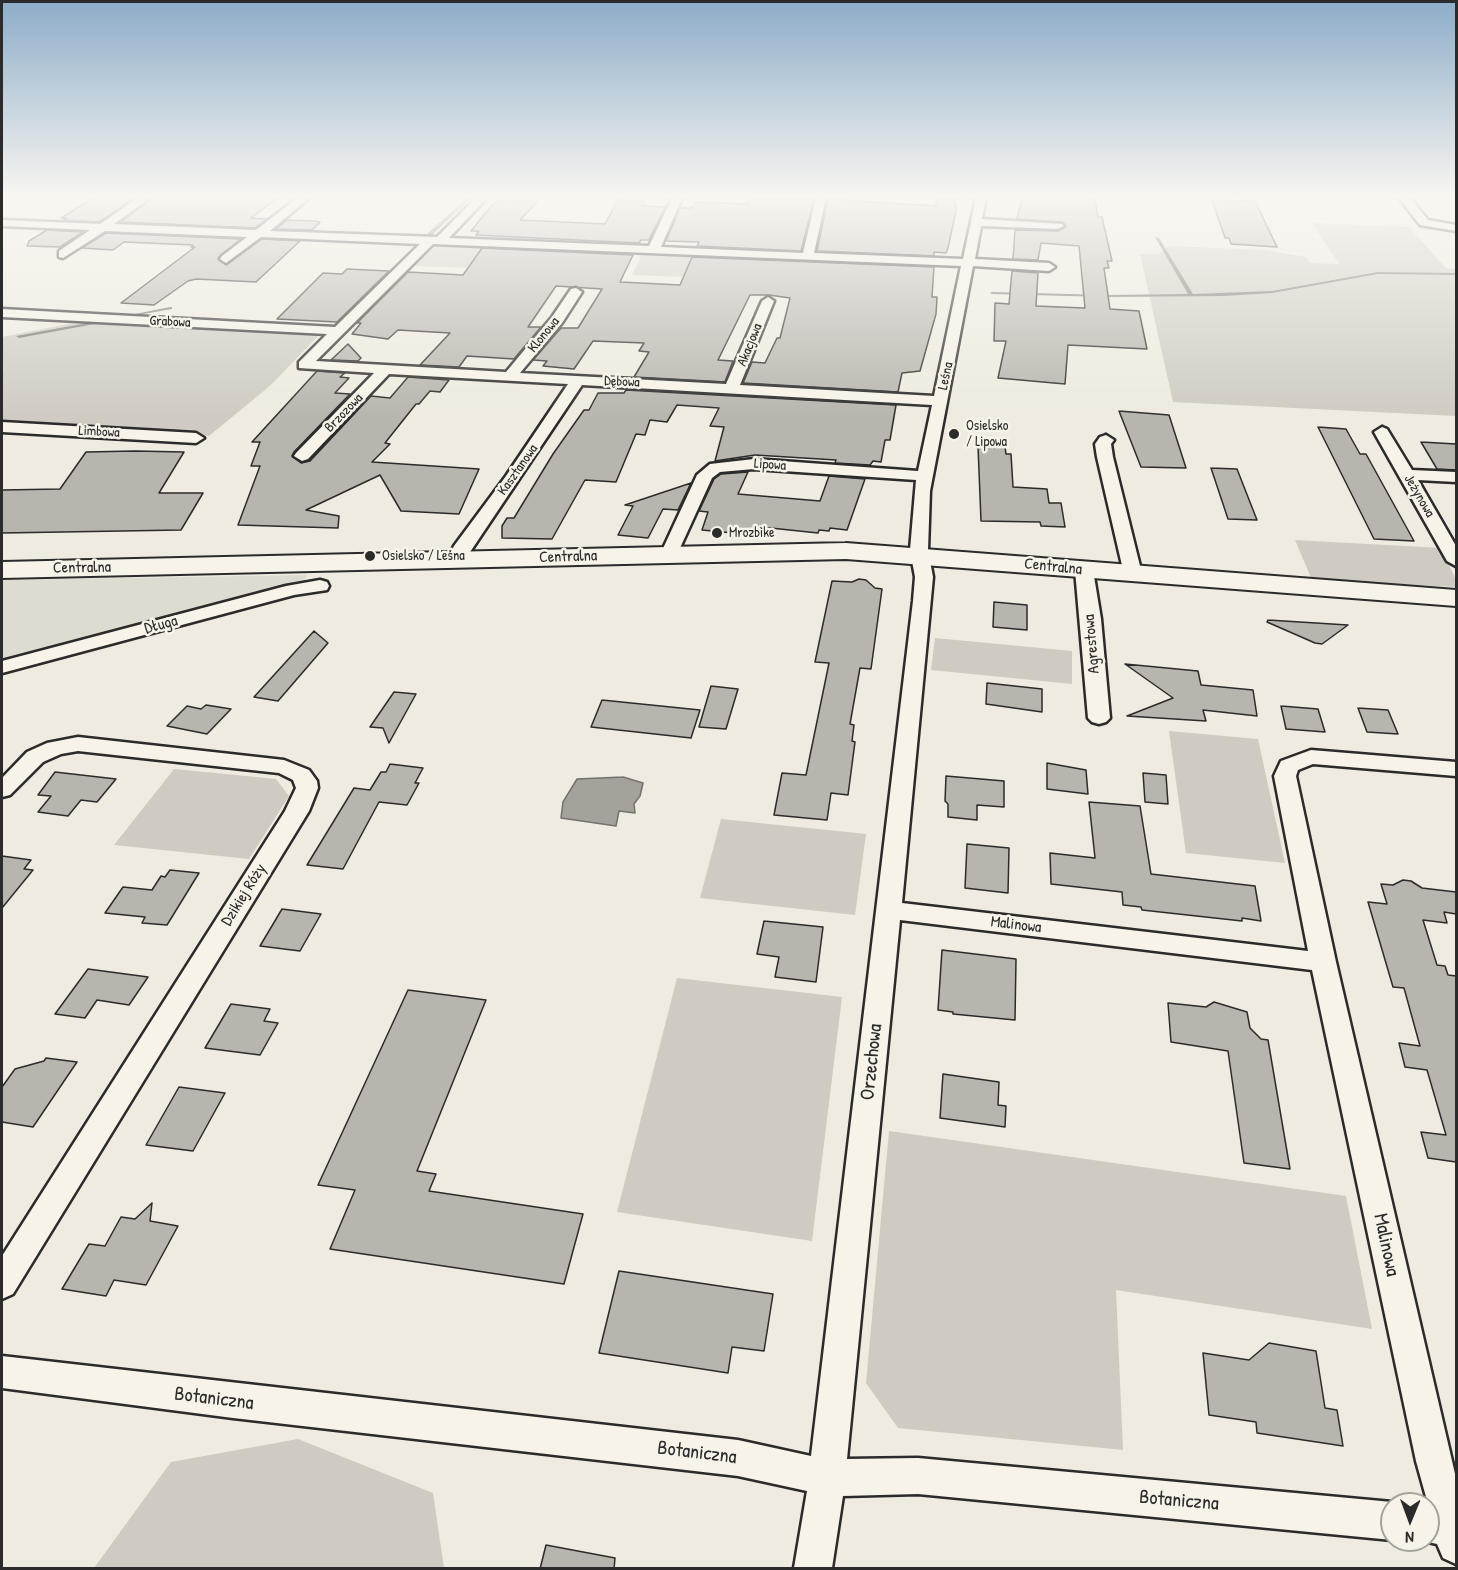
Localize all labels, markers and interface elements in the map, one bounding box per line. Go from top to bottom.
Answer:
street label: Grabowa [149,313,191,331]
street label: Klonowa [525,314,563,356]
street label: Akacjowa [734,321,766,369]
street label: Leśna [935,361,957,391]
street label: Dębowa [604,373,640,391]
street label: Brzozowa [321,390,367,436]
place label: Osielsko / Lipowa [966,418,1008,450]
street label: Limbowa [78,423,120,441]
marker: Osielsko / Lipowa [947,427,961,441]
street label: Kasztanowa [494,441,542,499]
street label: Lipowa [753,456,787,474]
street label: Jeżynowa [1400,472,1438,520]
place label: Mrozbike [729,525,775,541]
marker: Mrozbike [710,526,724,540]
street label: Centralna [539,546,597,568]
place label: Osielsko / Leśna [382,548,465,564]
marker: Osielsko / Leśna [363,549,377,563]
street label: Centralna [1023,554,1083,580]
street label: Centralna [53,558,111,578]
street label: Długa [142,611,180,639]
street label: Agrestowa [1080,614,1104,674]
street label: Dzikiej Róży [217,860,271,930]
street label: Malinowa [990,912,1042,938]
street label: Orzechowa [856,1023,888,1101]
street label: Malinowa [1368,1211,1404,1279]
street label: Botaniczna [173,1382,255,1416]
street label: Botaniczna [656,1436,738,1470]
street label: Botaniczna [1138,1486,1220,1516]
north arrow [1380,1492,1440,1552]
text: N [1405,1527,1414,1549]

